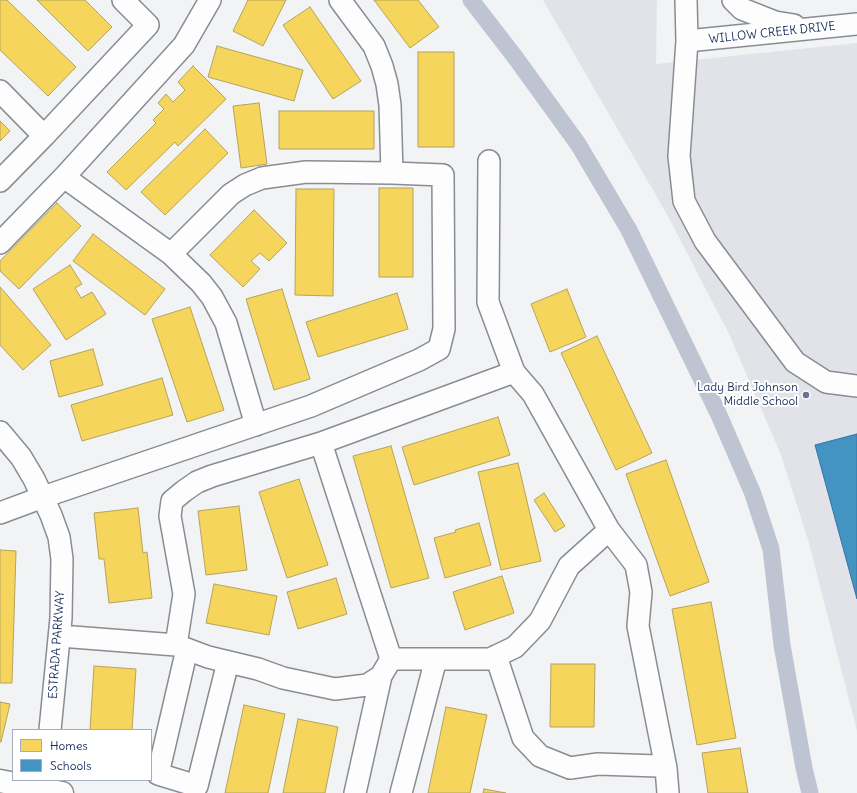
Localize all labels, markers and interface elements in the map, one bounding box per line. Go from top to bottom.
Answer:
street label: WILLOW CREEK DRIVE [708,19,836,47]
place label: Lady Bird Johnson Middle School [697,381,798,409]
marker: Lady Bird Johnson Middle School [801,390,811,400]
street label: ESTRADA PARKWAY [46,590,68,700]
legend [12,729,152,781]
text: Homes [50,738,88,753]
text: Schools [50,758,91,773]

